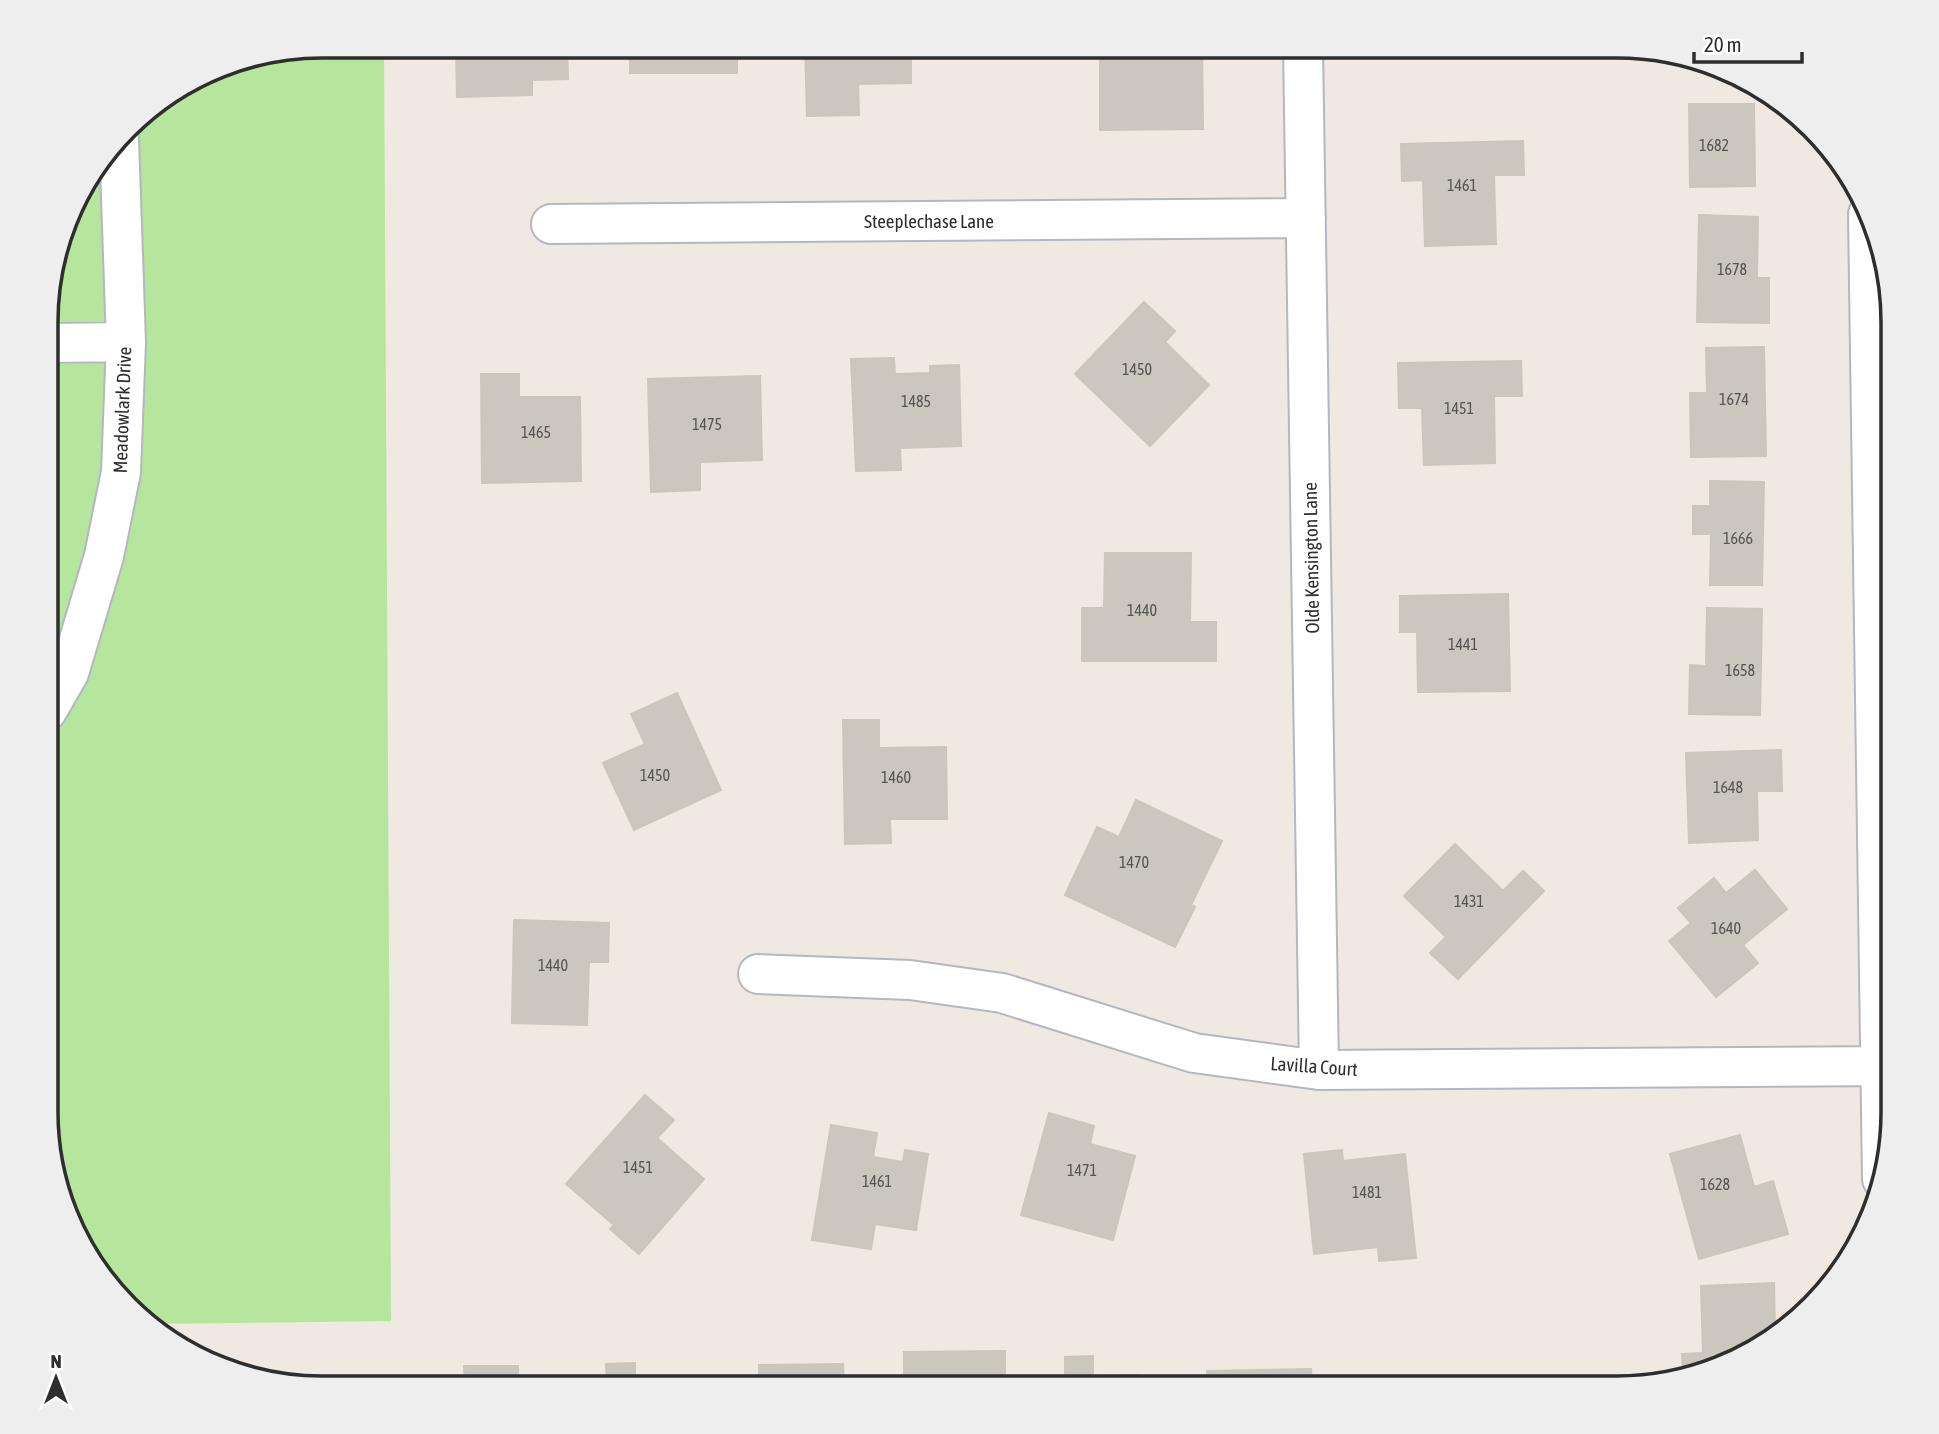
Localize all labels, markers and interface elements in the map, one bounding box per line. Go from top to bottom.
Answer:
scale bar [1694,21,1802,65]
text: 20 m [1704,32,1742,56]
house number: 1682 [1699,136,1729,154]
house number: 1461 [1447,176,1477,194]
street label: Steeplechase Lane [864,210,994,232]
house number: 1678 [1717,260,1747,278]
street label: Meadowlark Drive [109,346,135,474]
house number: 1450 [1122,360,1152,378]
house number: 1674 [1719,390,1749,408]
house number: 1485 [901,392,931,410]
house number: 1451 [1444,399,1474,417]
house number: 1475 [692,415,722,433]
house number: 1465 [521,423,551,441]
street label: Olde Kensington Lane [1299,482,1323,634]
house number: 1666 [1723,529,1753,547]
house number: 1440 [1127,601,1157,619]
house number: 1441 [1448,635,1478,653]
house number: 1658 [1725,661,1755,679]
house number: 1450 [640,766,670,784]
house number: 1460 [881,768,911,786]
house number: 1648 [1713,778,1743,796]
house number: 1470 [1119,853,1149,871]
house number: 1431 [1454,892,1484,910]
house number: 1640 [1711,919,1741,937]
house number: 1440 [538,956,568,974]
street label: Lavilla Court [1270,1052,1358,1080]
house number: 1451 [623,1158,653,1176]
house number: 1471 [1067,1161,1097,1179]
house number: 1461 [862,1172,892,1190]
house number: 1628 [1700,1175,1730,1193]
house number: 1481 [1352,1183,1382,1201]
north arrow [21,1343,91,1413]
text: N [50,1350,62,1372]

